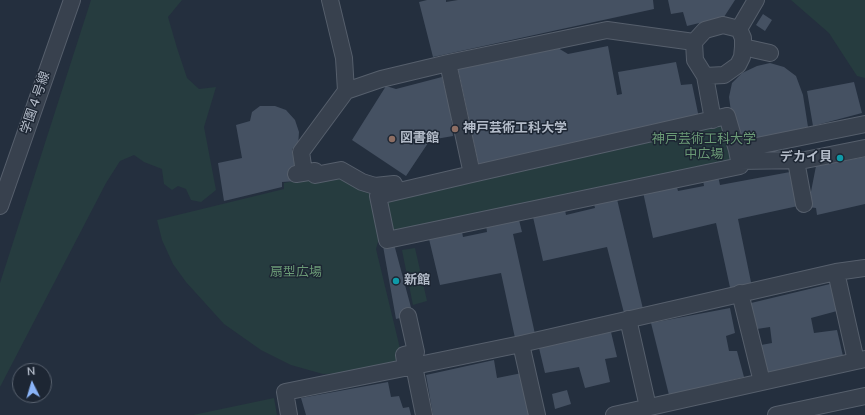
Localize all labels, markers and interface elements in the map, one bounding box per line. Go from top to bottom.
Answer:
street label: 学園４号線 [18,70,54,136]
place label: 神戸芸術工科大学 [463,121,567,137]
marker: 神戸芸術工科大学 [450,124,460,134]
place label: 図書館 [400,131,439,147]
park label: 神戸芸術工科大学 中広場 [652,132,756,163]
marker: 図書館 [387,134,397,144]
place label: デカイ貝 [780,150,832,166]
marker: デカイ貝 [835,153,845,163]
park label: 扇型広場 [270,265,322,281]
place label: 新館 [404,273,430,289]
marker: 新館 [391,276,401,286]
north arrow [12,363,52,403]
text: N [26,364,36,379]

